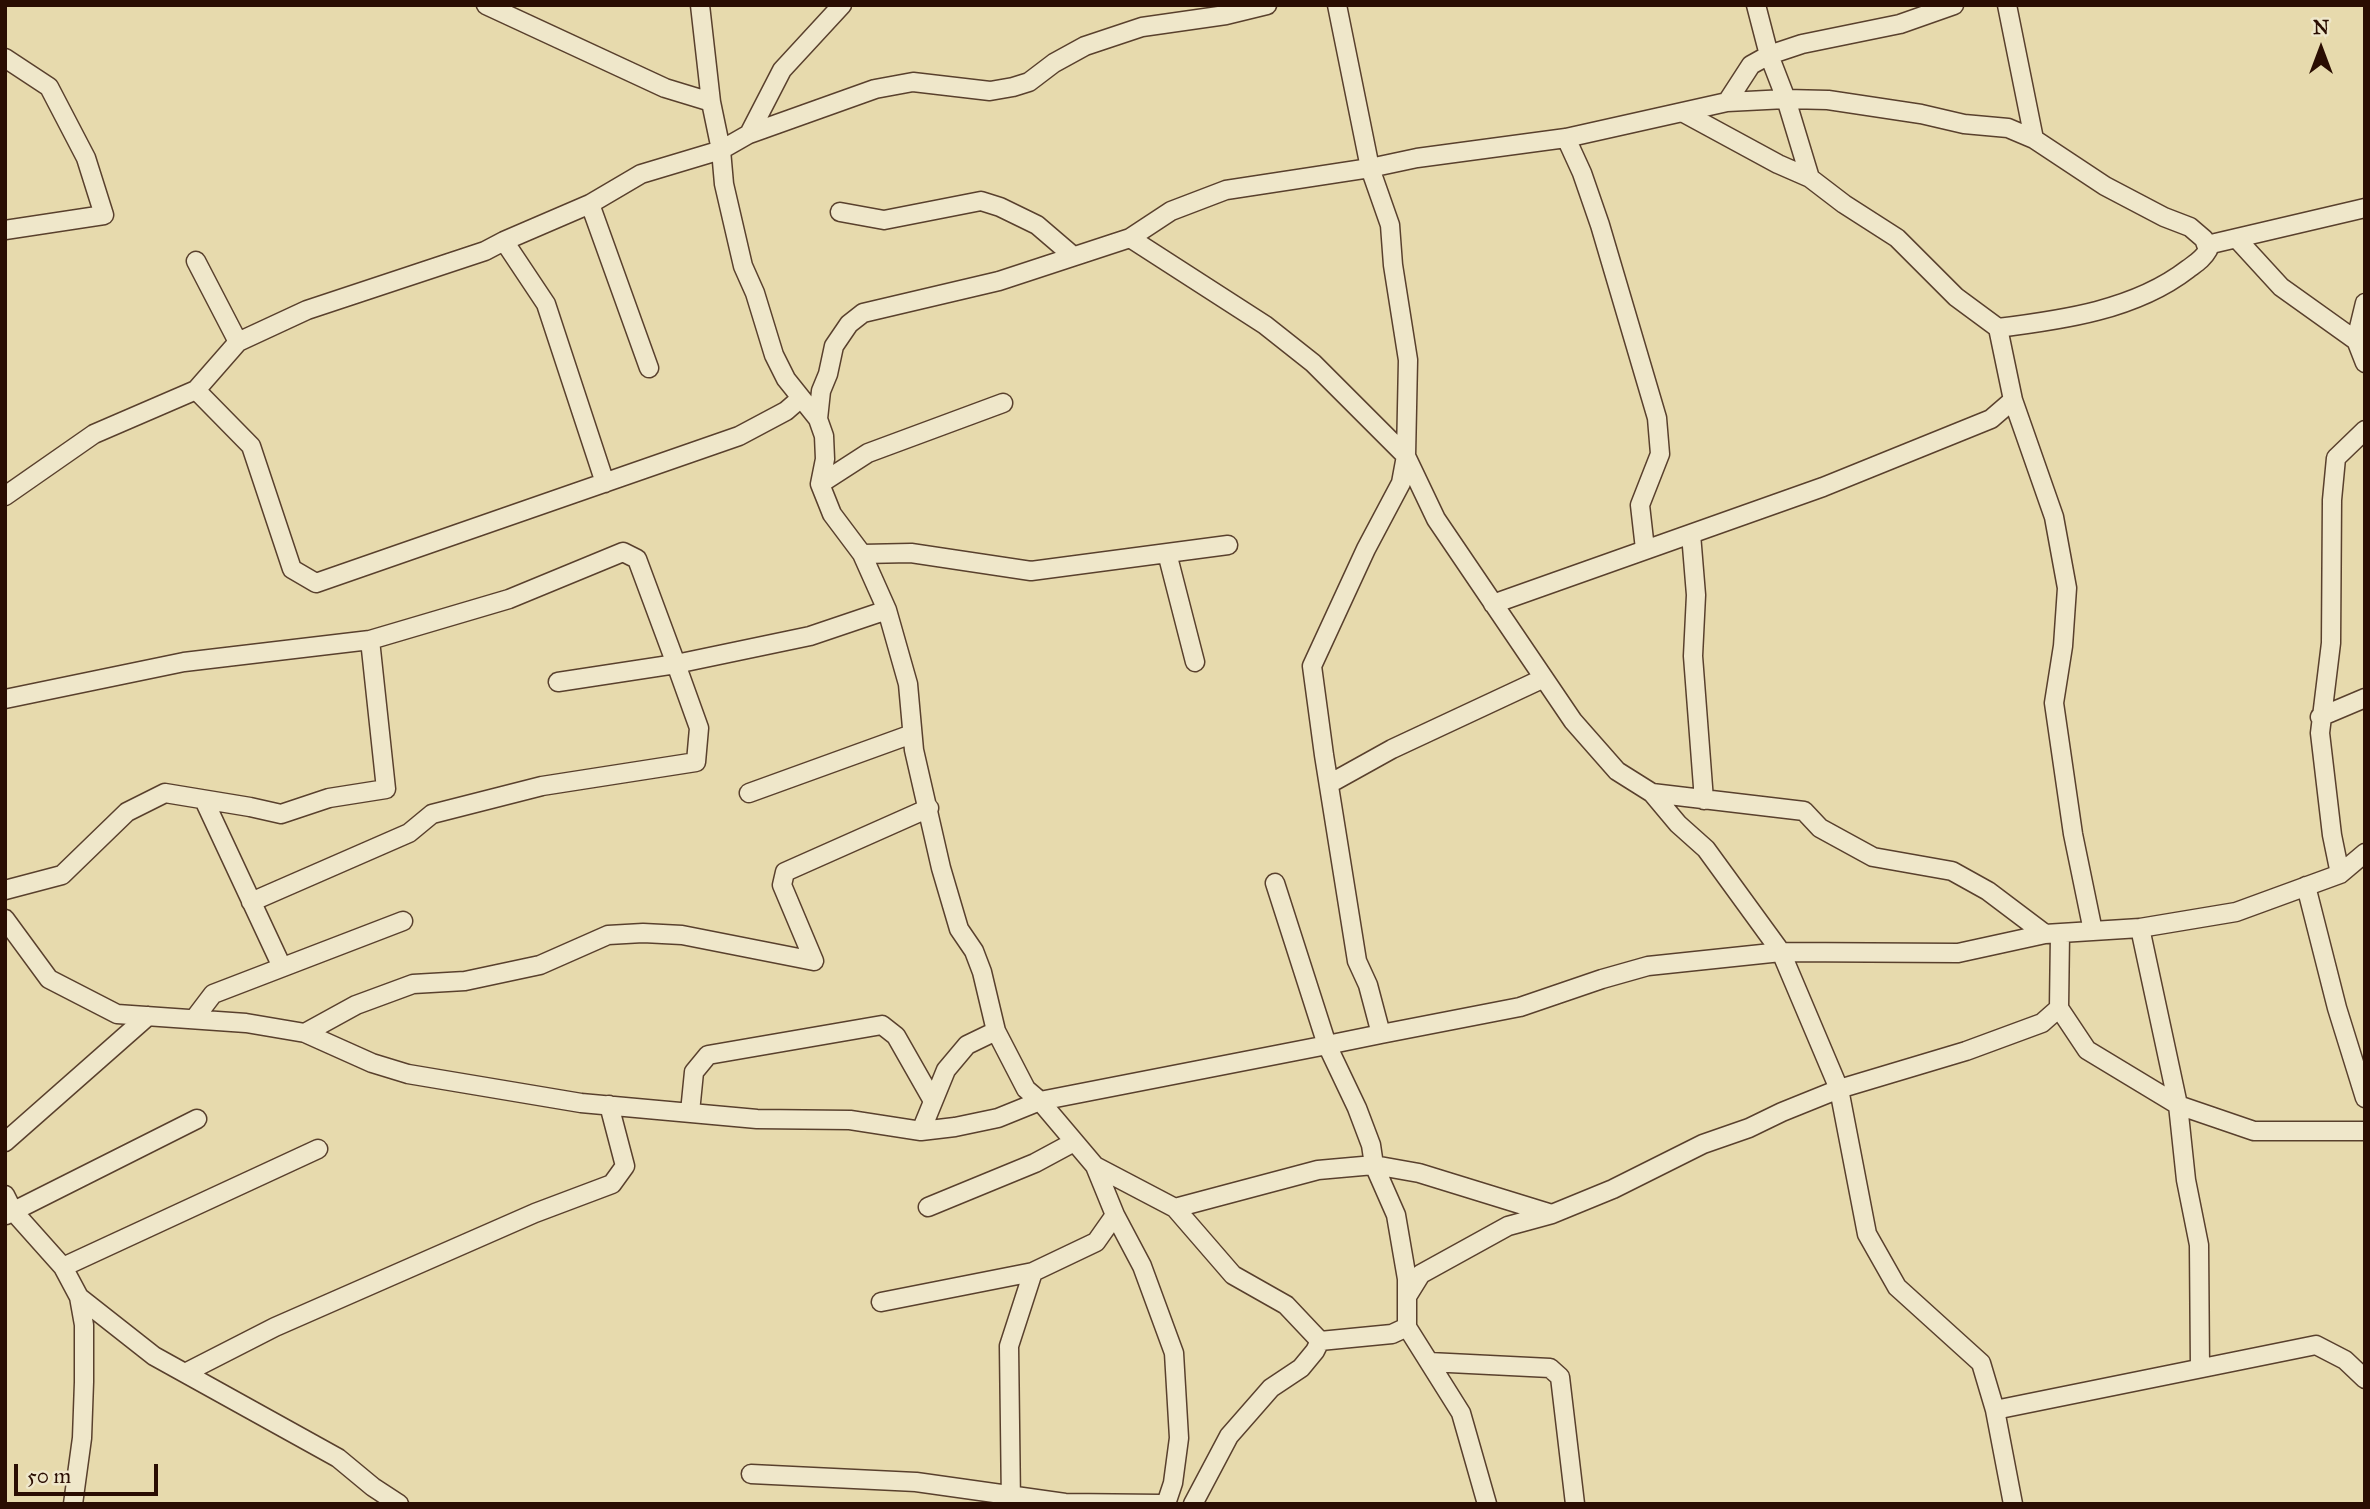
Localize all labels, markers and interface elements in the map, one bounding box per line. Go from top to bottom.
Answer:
north arrow [2286,14,2356,84]
text: N [2313,16,2329,39]
scale bar [18,1450,161,1494]
text: 50 m [27,1463,71,1489]

